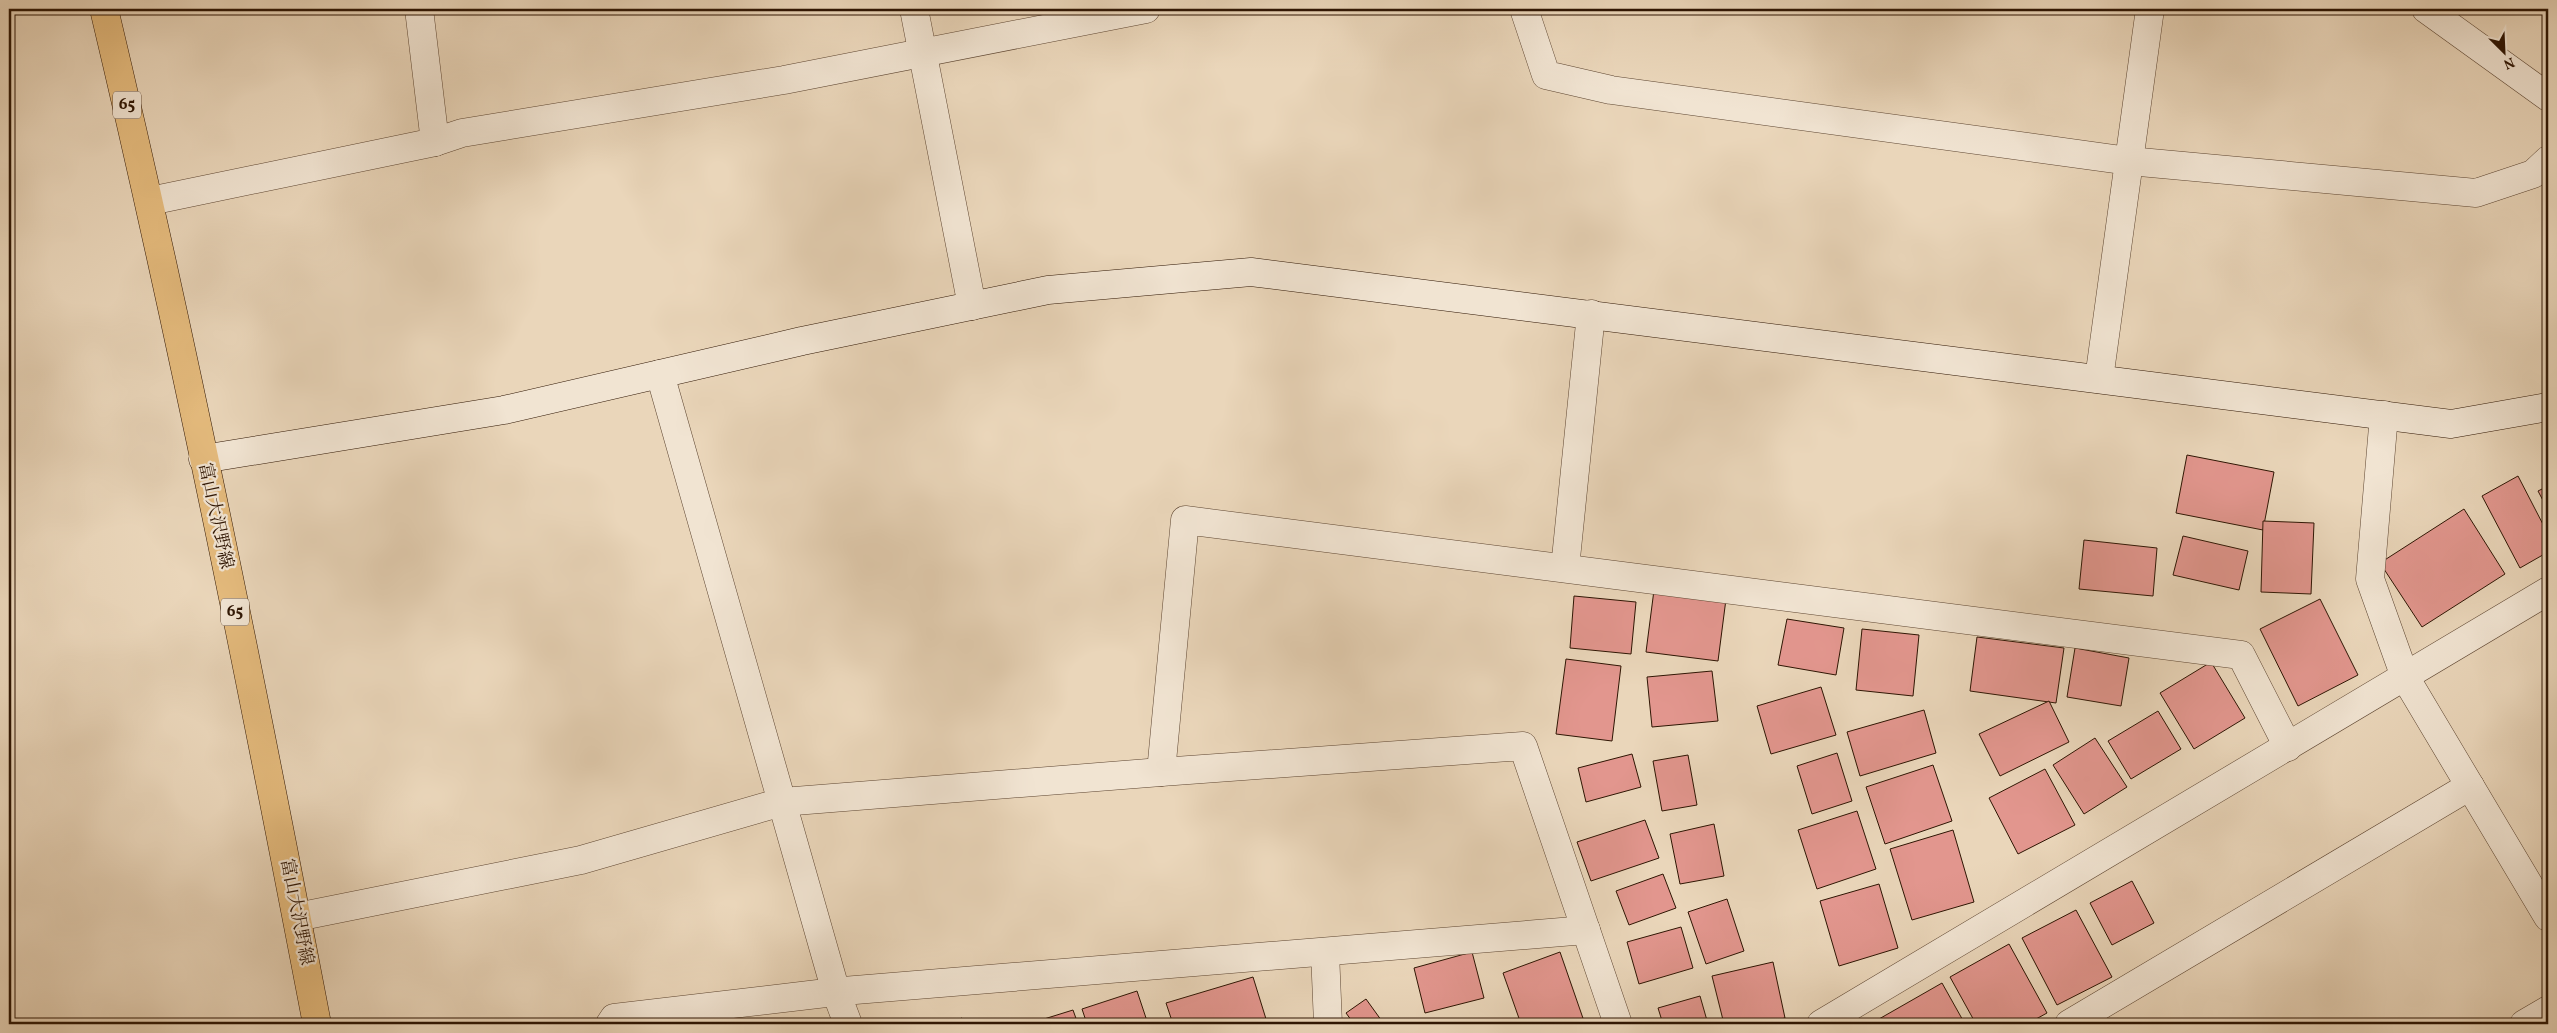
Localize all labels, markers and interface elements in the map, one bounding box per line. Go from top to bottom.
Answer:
north arrow [2480,28,2530,78]
text: N [2500,52,2517,73]
road number: 65 [113,92,141,118]
street label: 富山大沢野線 [192,461,238,571]
road number: 65 [221,598,249,626]
street label: 富山大沢野線 [273,857,319,967]

